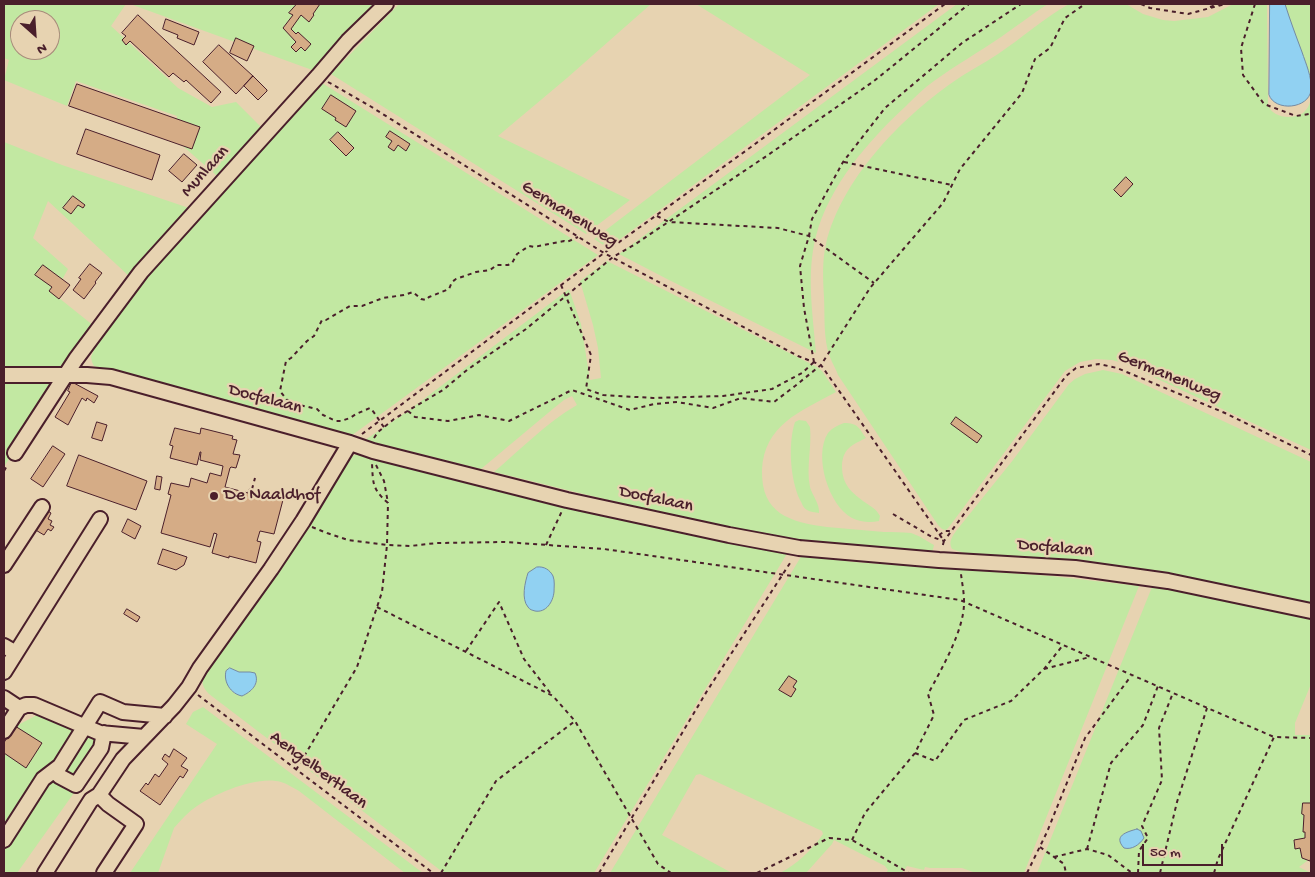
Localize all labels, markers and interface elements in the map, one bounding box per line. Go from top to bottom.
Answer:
north arrow [10,10,60,60]
text: N [34,38,49,58]
street label: Munlaan [177,142,235,202]
street label: Germanenweg [517,177,621,253]
street label: Germanenweg [1114,346,1224,408]
street label: Docfalaan [226,380,304,420]
street label: Docfalaan [617,482,695,518]
place label: De Naaldhof [224,485,320,507]
marker: De Naaldhof [208,490,220,502]
street label: Docfalaan [1017,535,1093,563]
street label: Aengelbertlaan [265,727,371,815]
scale bar [1145,834,1226,866]
text: 50 m [1150,844,1181,862]

